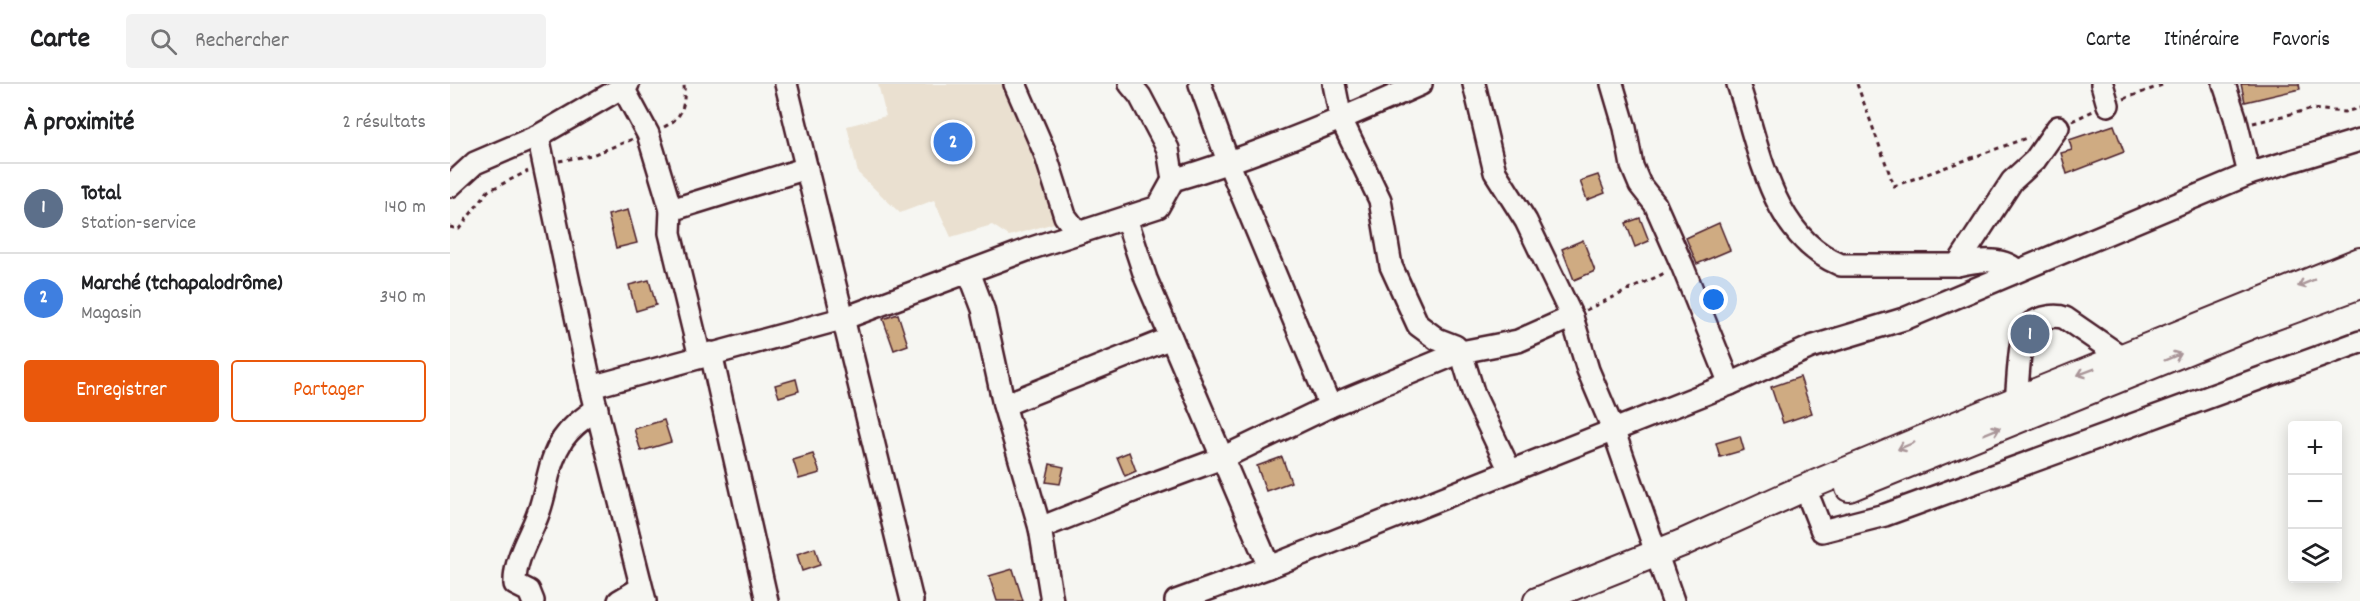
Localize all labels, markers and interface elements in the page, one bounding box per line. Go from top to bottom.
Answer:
search box [126,14,546,68]
text: Carte [30,21,90,61]
icon: search [147,25,180,58]
text: Rechercher [195,26,289,57]
text: Carte [2086,26,2131,56]
text: Itinéraire [2164,26,2239,56]
text: Favoris [2272,26,2330,56]
text: À proximité [24,105,134,142]
text: 2 résultats [342,109,426,137]
pin: 2 [934,120,972,164]
text: Total [81,179,121,210]
text: 1 [41,194,46,222]
text: 140 m [384,194,426,222]
text: Station-service [81,210,196,238]
text: Marché (tchapalodrôme) [81,269,283,300]
one-way arrow [2297,278,2316,289]
text: 2 [39,284,48,312]
text: 340 m [380,284,426,312]
your location [1699,285,1728,314]
text: Magasin [81,300,142,328]
pin: 1 [2010,312,2050,356]
one-way arrow [2163,351,2182,362]
button: Enregistrer [24,360,219,422]
button: Partager [231,360,426,422]
one-way arrow [2078,367,2096,378]
map controls [2288,421,2342,583]
button: + [2288,421,2342,475]
one-way arrow [1983,425,2001,436]
one-way arrow [1897,441,1915,452]
button: − [2288,475,2342,529]
button: layers [2288,529,2342,583]

